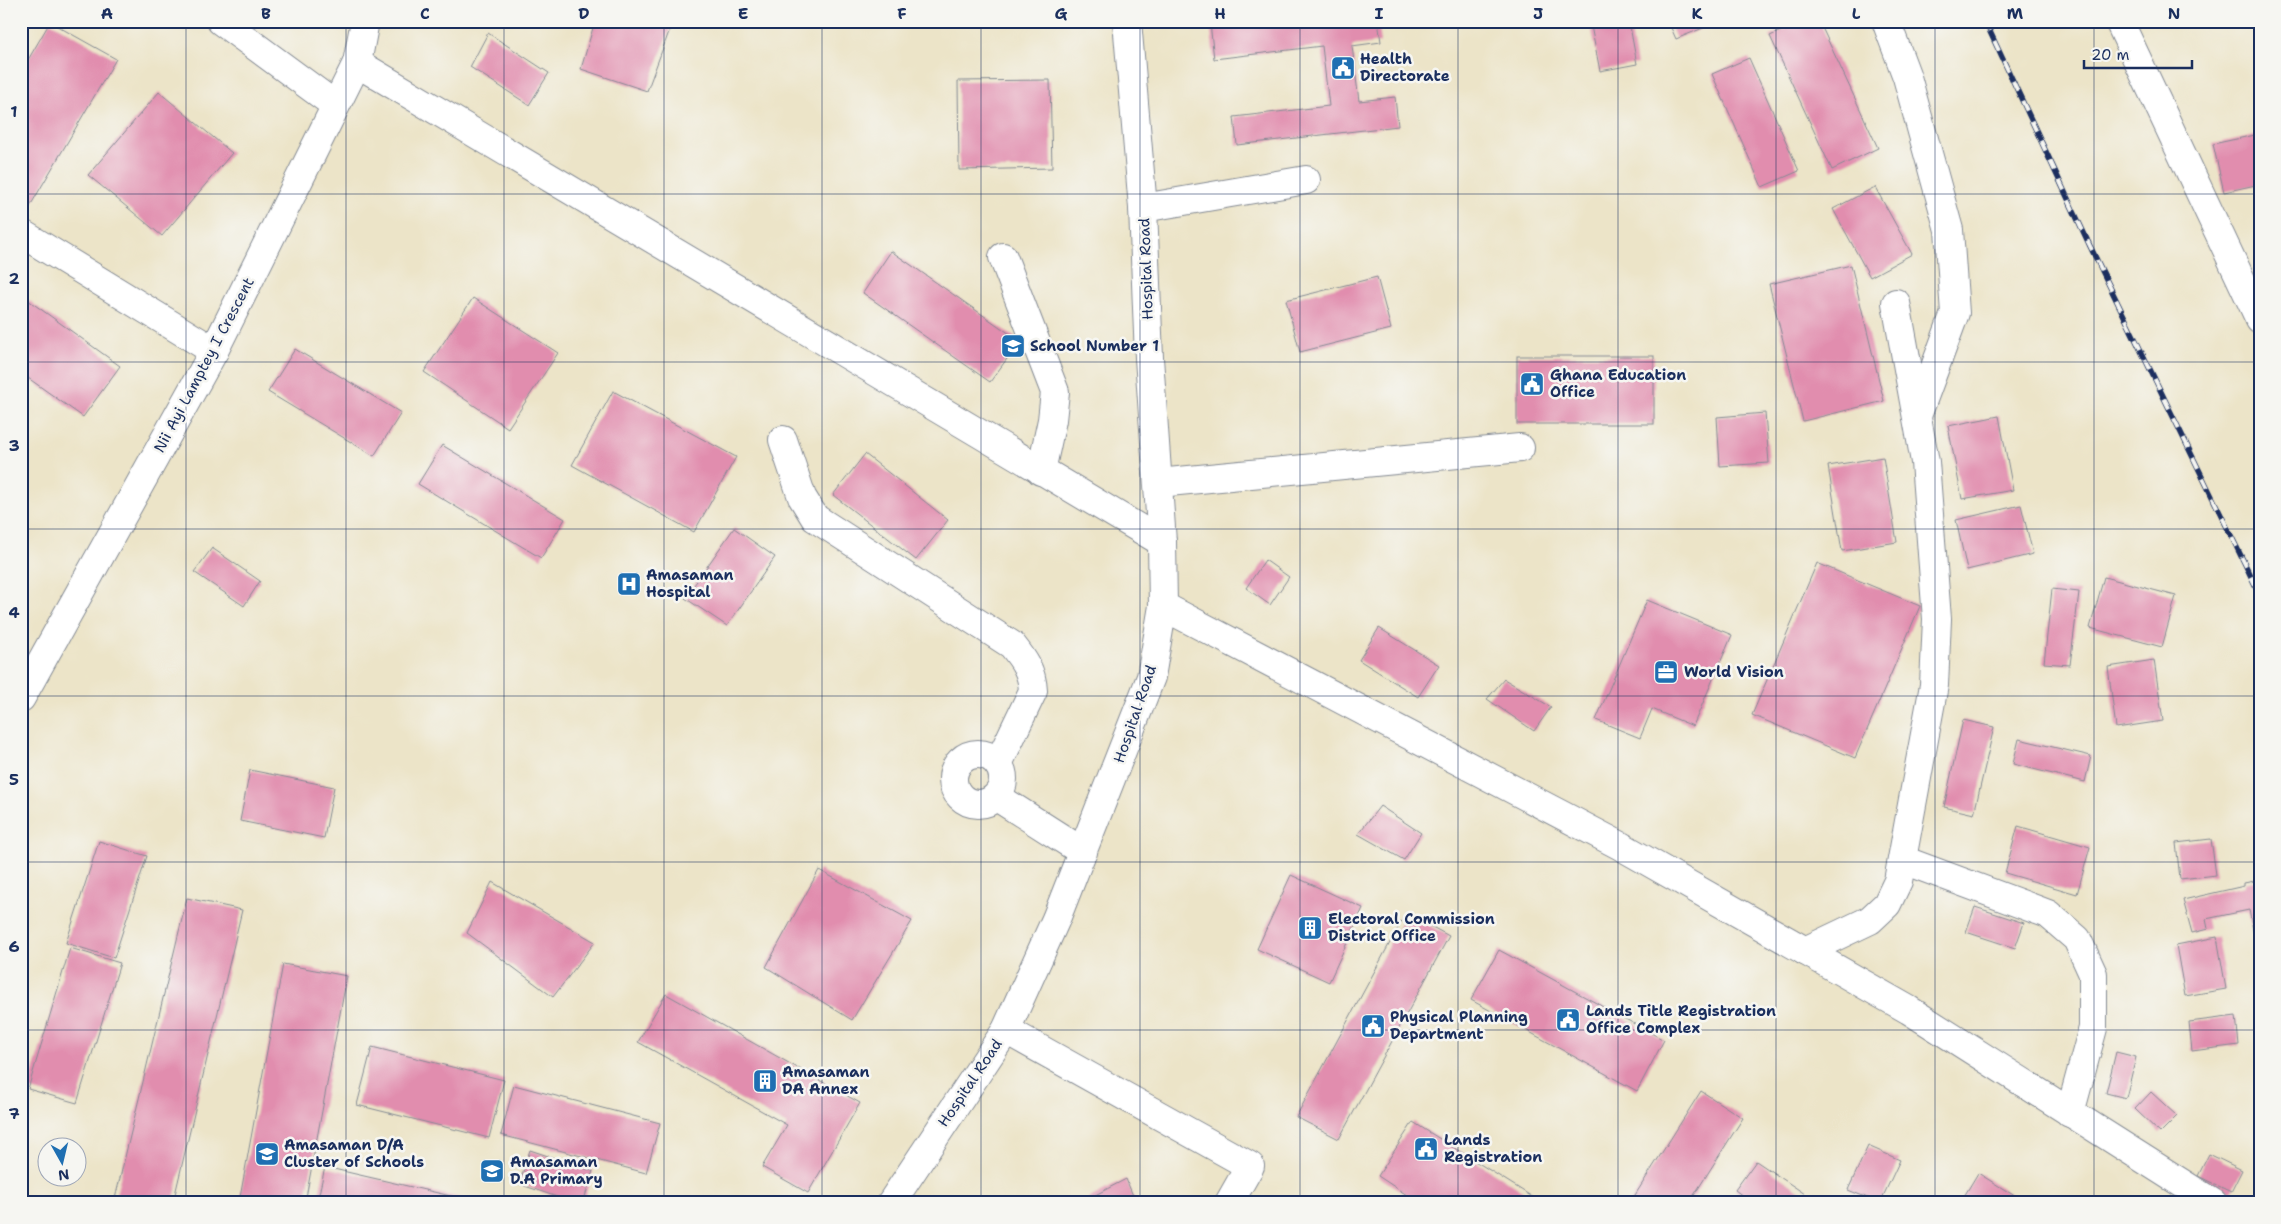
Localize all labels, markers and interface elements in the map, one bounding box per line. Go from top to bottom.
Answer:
text: A [101,3,113,24]
text: B [261,3,271,24]
text: C [420,3,430,24]
text: D [578,3,590,24]
text: E [738,3,748,24]
text: F [897,3,907,24]
text: G [1055,3,1068,24]
text: H [1214,3,1226,24]
text: I [1375,3,1384,24]
text: J [1533,3,1543,24]
text: K [1692,3,1703,24]
text: L [1852,3,1861,24]
text: M [2007,3,2024,24]
text: N [2168,3,2180,24]
scale bar [2084,38,2191,70]
text: 20 m [2091,45,2130,65]
place label: Health Directorate [1360,49,1450,86]
public building icon: Health Directorate [1330,55,1356,81]
text: 1 [10,101,18,122]
street label: Hospital Road [1134,217,1158,320]
text: 2 [8,268,20,289]
street label: Nii Ayi Lamptey I Crescent [149,274,259,456]
school or university icon: School Number 1 [1000,333,1026,359]
place label: School Number 1 [1030,336,1159,356]
place label: Ghana Education Office [1550,365,1686,402]
public building icon: Ghana Education Office [1519,371,1545,397]
text: 3 [8,435,20,456]
place label: Amasaman Hospital [646,565,734,602]
hospital icon: Amasaman Hospital [616,571,642,597]
text: 4 [8,602,20,623]
office icon: World Vision [1653,659,1679,685]
street label: Hospital Road [1109,662,1161,766]
place label: World Vision [1684,662,1784,682]
text: 5 [9,769,19,790]
place label: Electoral Commission District Office [1328,909,1495,946]
building icon: Electoral Commission District Office [1297,915,1323,941]
text: 6 [8,936,20,957]
place label: Lands Title Registration Office Complex [1586,1001,1776,1038]
place label: Physical Planning Department [1390,1007,1528,1044]
public building icon: Lands Title Registration Office Complex [1555,1007,1581,1033]
public building icon: Physical Planning Department [1360,1013,1386,1039]
street label: Hospital Road [933,1035,1007,1131]
place label: Amasaman DA Annex [782,1062,870,1099]
building icon: Amasaman DA Annex [752,1068,778,1094]
text: 7 [8,1103,20,1124]
place label: Lands Registration [1444,1130,1542,1167]
place label: Amasaman D/A Cluster of Schools [284,1135,424,1172]
north arrow [38,1136,88,1186]
public building icon: Lands Registration [1413,1136,1439,1162]
school or university icon: Amasaman D/A Cluster of Schools [254,1141,280,1167]
place label: Amasaman D.A Primary [510,1152,603,1189]
school or university icon: Amasaman D.A Primary [479,1158,505,1184]
text: N [57,1165,71,1185]

